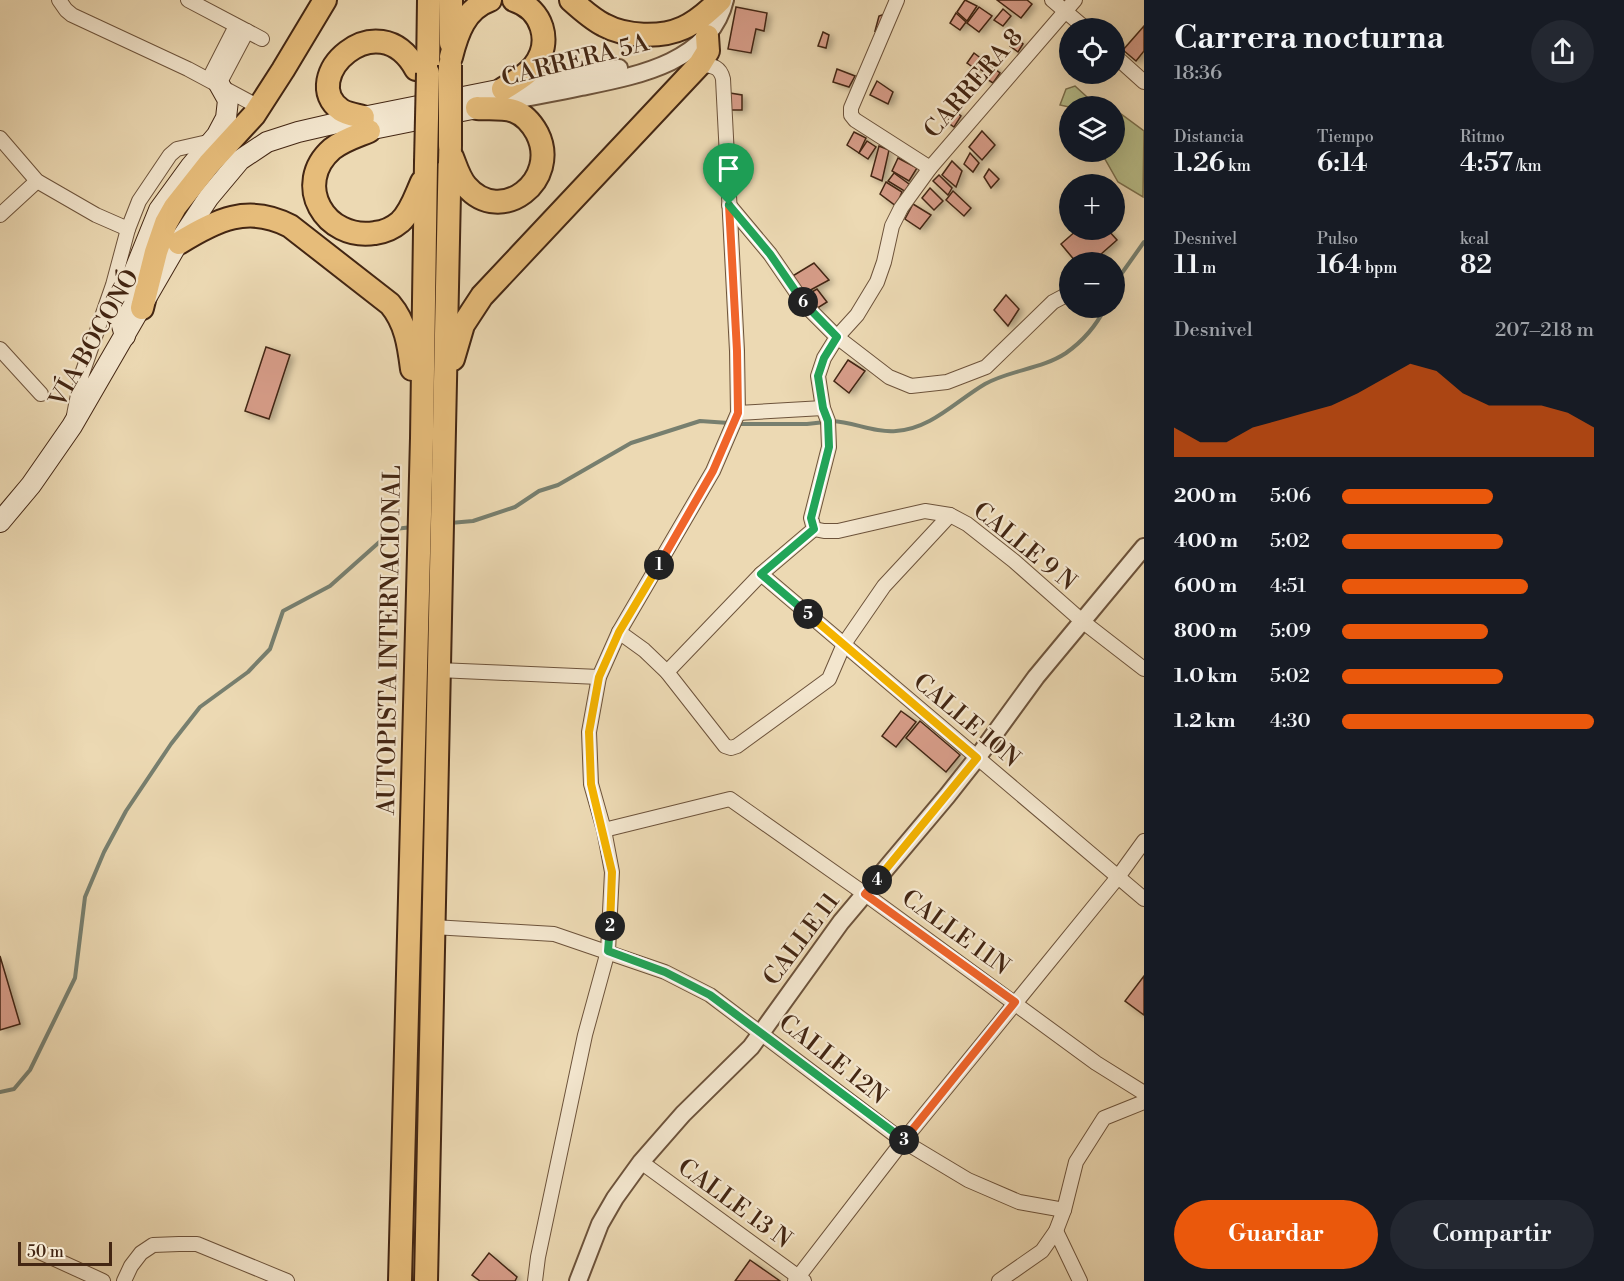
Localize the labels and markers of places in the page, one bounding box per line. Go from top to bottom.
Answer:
pin [703,143,754,205]
pin: 6 [788,287,818,317]
pin: 1 [644,550,674,580]
pin: 5 [793,599,823,629]
pin: 4 [862,865,892,895]
pin: 2 [595,911,625,941]
pin: 3 [889,1125,919,1155]

